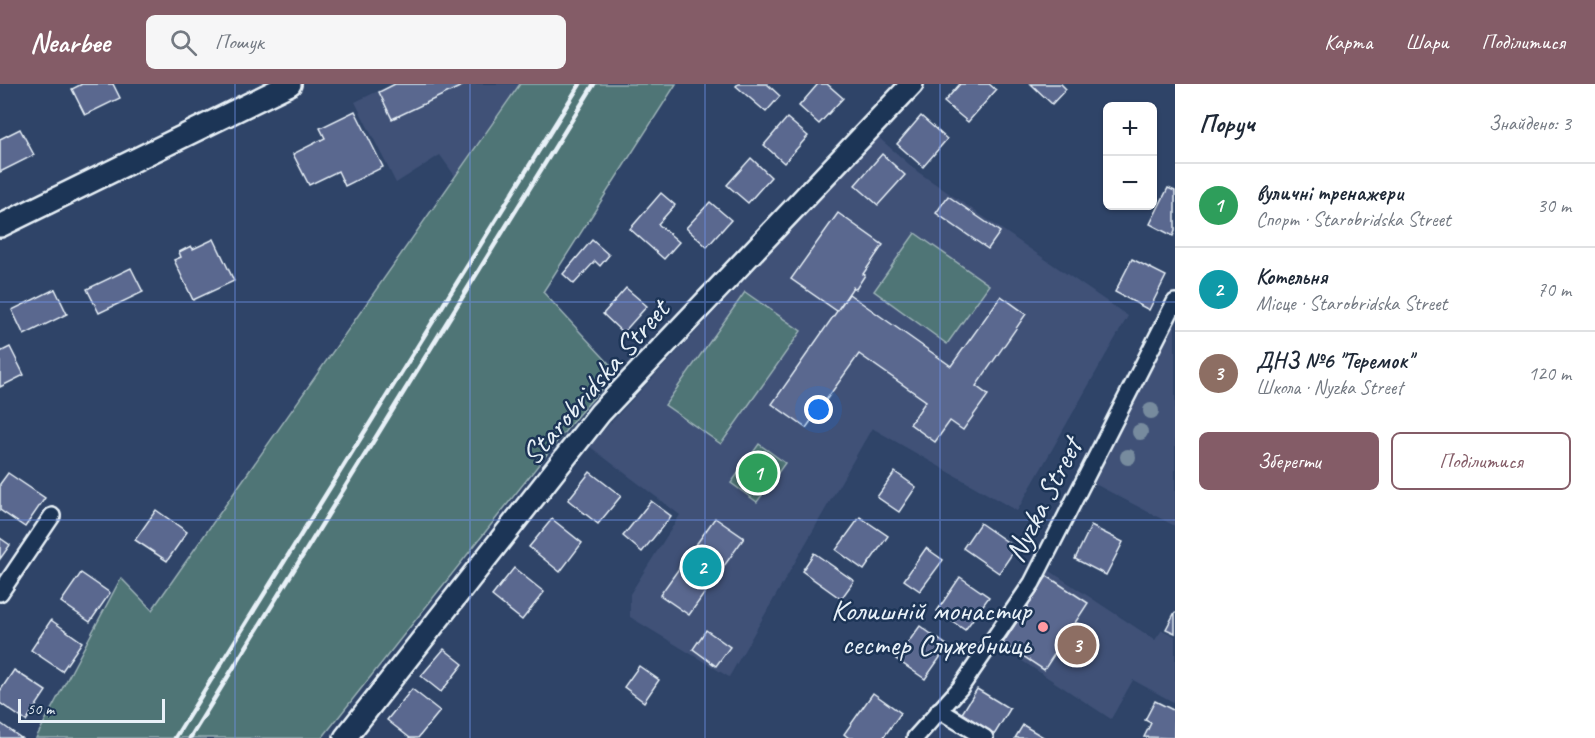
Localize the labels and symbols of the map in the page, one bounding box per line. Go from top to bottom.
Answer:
street label: Starobridska Street [513,289,679,473]
your location [804,395,833,424]
street label: Nyzka Street [996,428,1092,568]
pin: 1 [738,450,777,496]
pin: 2 [682,544,722,590]
place label: Колишній монастир сестер Служебниць [831,591,1033,663]
marker: Колишній монастир сестер Служебниць [1036,620,1050,634]
pin: 3 [1058,622,1096,668]
scale bar [18,696,165,724]

